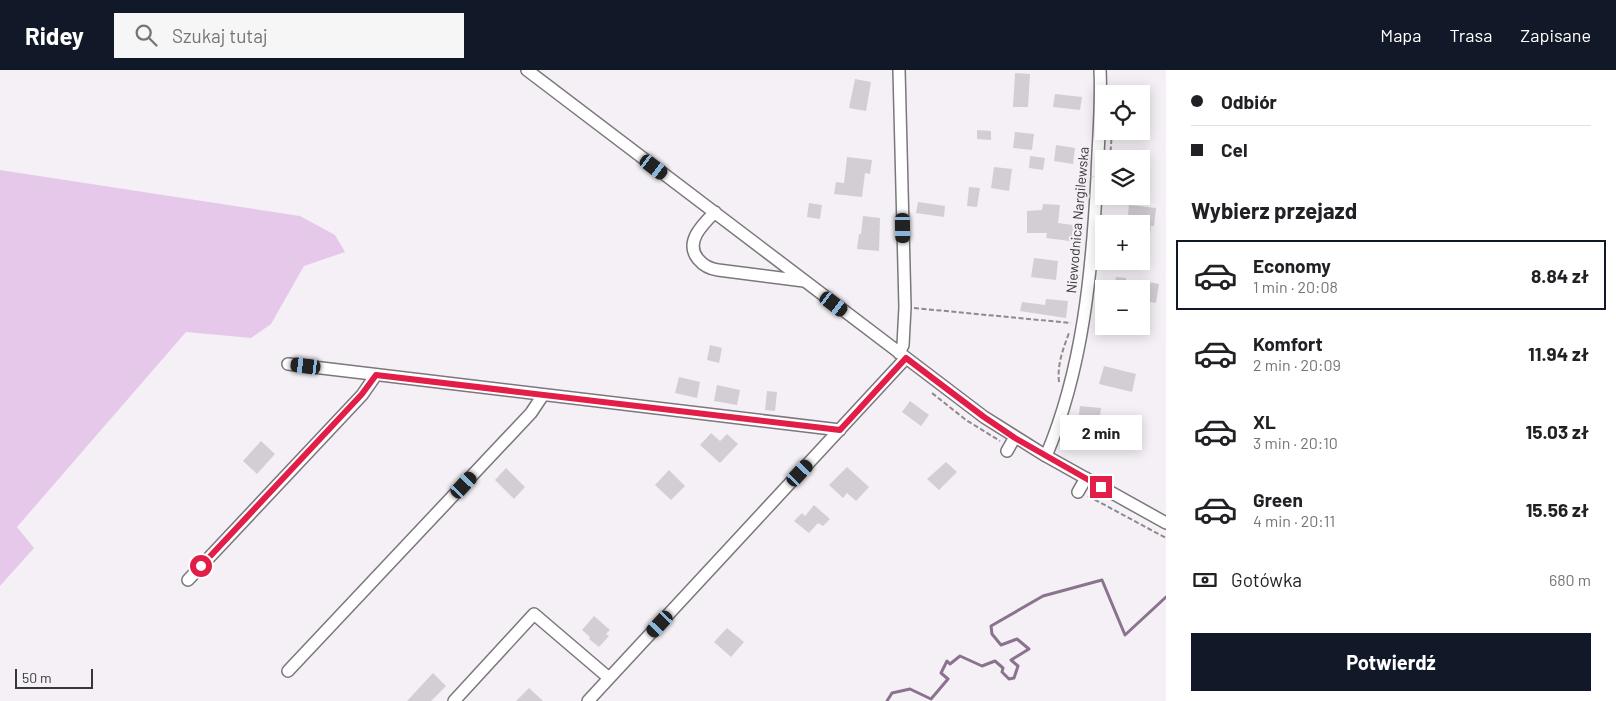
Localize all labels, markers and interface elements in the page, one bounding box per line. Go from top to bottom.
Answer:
search box [114,13,464,58]
text: Ridey [25,21,84,50]
icon: search [132,21,160,49]
text: Szukaj tutaj [172,24,268,47]
text: Mapa [1380,24,1422,46]
text: Trasa [1450,24,1492,46]
text: Zapisane [1520,24,1591,46]
map controls [1095,85,1150,335]
button: locate [1095,85,1150,140]
text: Odbiór [1221,90,1277,113]
text: Cel [1221,138,1248,161]
street label: Niewodnica Nargilewska [1062,146,1092,294]
button: layers [1095,150,1150,205]
car [637,152,670,182]
text: Wybierz przejazd [1191,197,1357,223]
car [895,213,910,243]
button: + [1095,215,1150,270]
icon: car [1193,253,1238,298]
text: Economy [1253,254,1331,277]
text: 8.84 zł [1531,264,1589,287]
text: 1 min · 20:08 [1253,277,1338,296]
button: − [1095,280,1150,335]
car [817,289,850,319]
icon: car [1193,331,1238,376]
text: Komfort [1253,332,1323,355]
text: 11.94 zł [1528,342,1589,365]
text: 2 min · 20:09 [1253,355,1341,374]
car [290,357,321,375]
icon: car [1193,409,1238,454]
text: XL [1253,410,1276,433]
callout: 2 min [1060,414,1142,450]
text: 15.03 zł [1526,420,1589,443]
text: 2 min [1082,423,1120,442]
text: 3 min · 20:10 [1253,433,1338,452]
car [784,457,815,489]
car [448,469,479,501]
route end [1090,476,1112,498]
icon: car [1193,487,1238,532]
text: Green [1253,488,1303,511]
text: 15.56 zł [1526,498,1589,521]
text: 4 min · 20:11 [1253,511,1335,530]
route start [190,555,212,577]
icon: cash [1191,566,1219,594]
text: Gotówka [1231,568,1302,591]
text: 680 m [1549,570,1591,589]
car [644,608,675,640]
button: Potwierdź [1191,633,1591,691]
scale bar [15,666,92,689]
text: 50 m [22,669,51,686]

